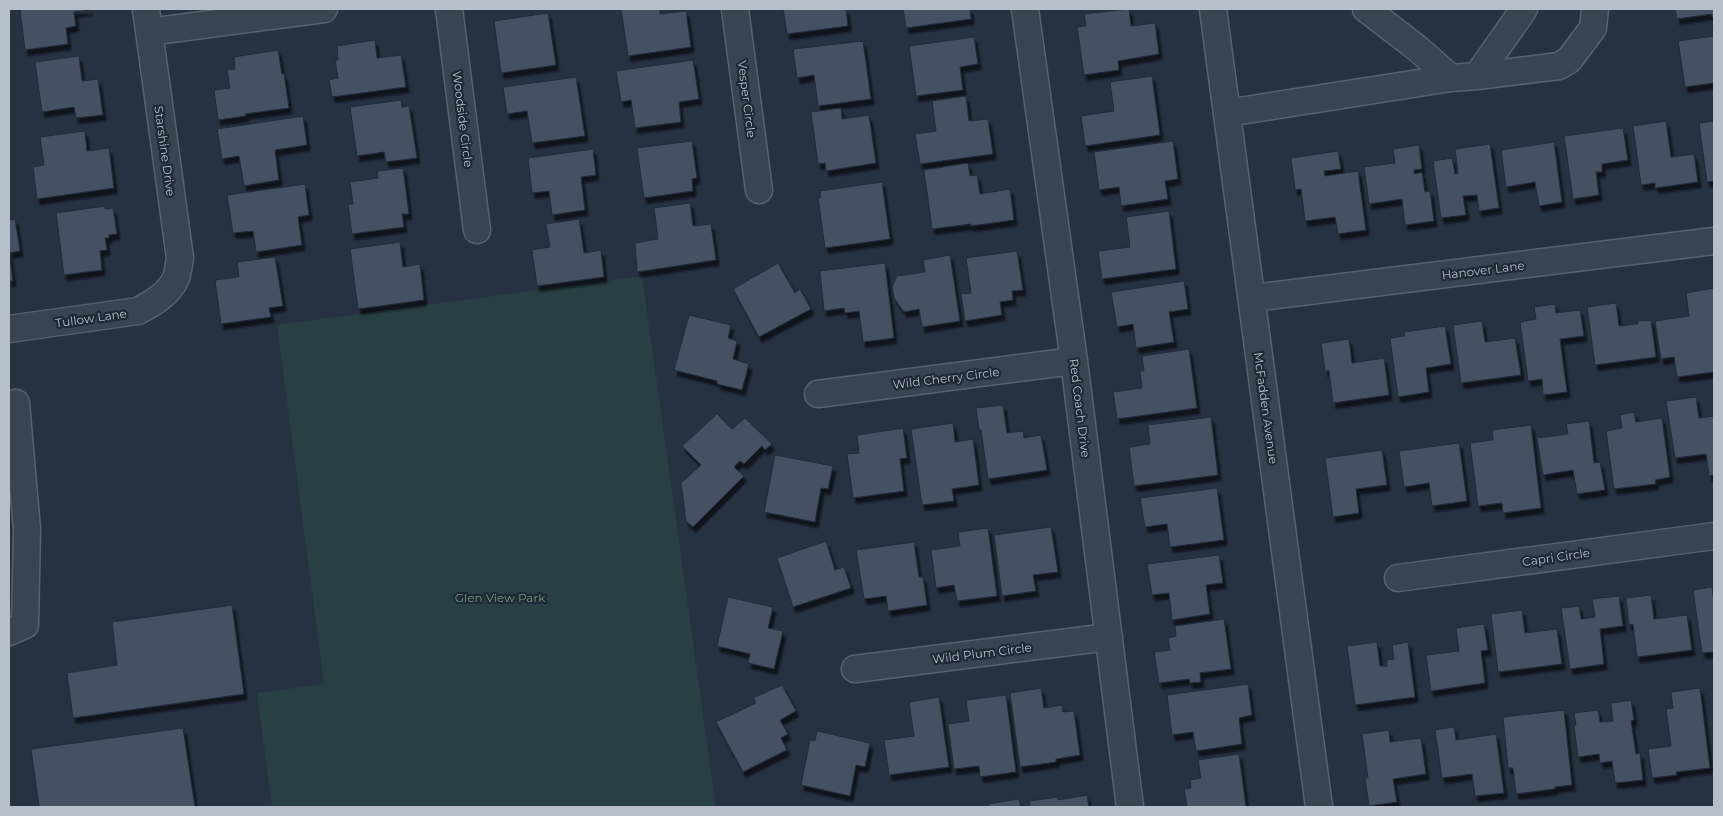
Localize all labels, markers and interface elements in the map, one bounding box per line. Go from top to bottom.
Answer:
street label: Vesper Circle [735,60,759,138]
street label: Woodside Circle [450,70,476,168]
street label: Starshine Drive [151,105,179,197]
street label: Hanover Lane [1441,257,1525,283]
street label: Tullow Lane [54,306,128,330]
street label: McFadden Avenue [1251,351,1281,465]
street label: Red Coach Drive [1067,358,1093,458]
street label: Wild Cherry Circle [892,364,1000,392]
street label: Capri Circle [1521,545,1591,569]
park label: Glen View Park [455,590,546,605]
street label: Wild Plum Circle [931,639,1033,667]

